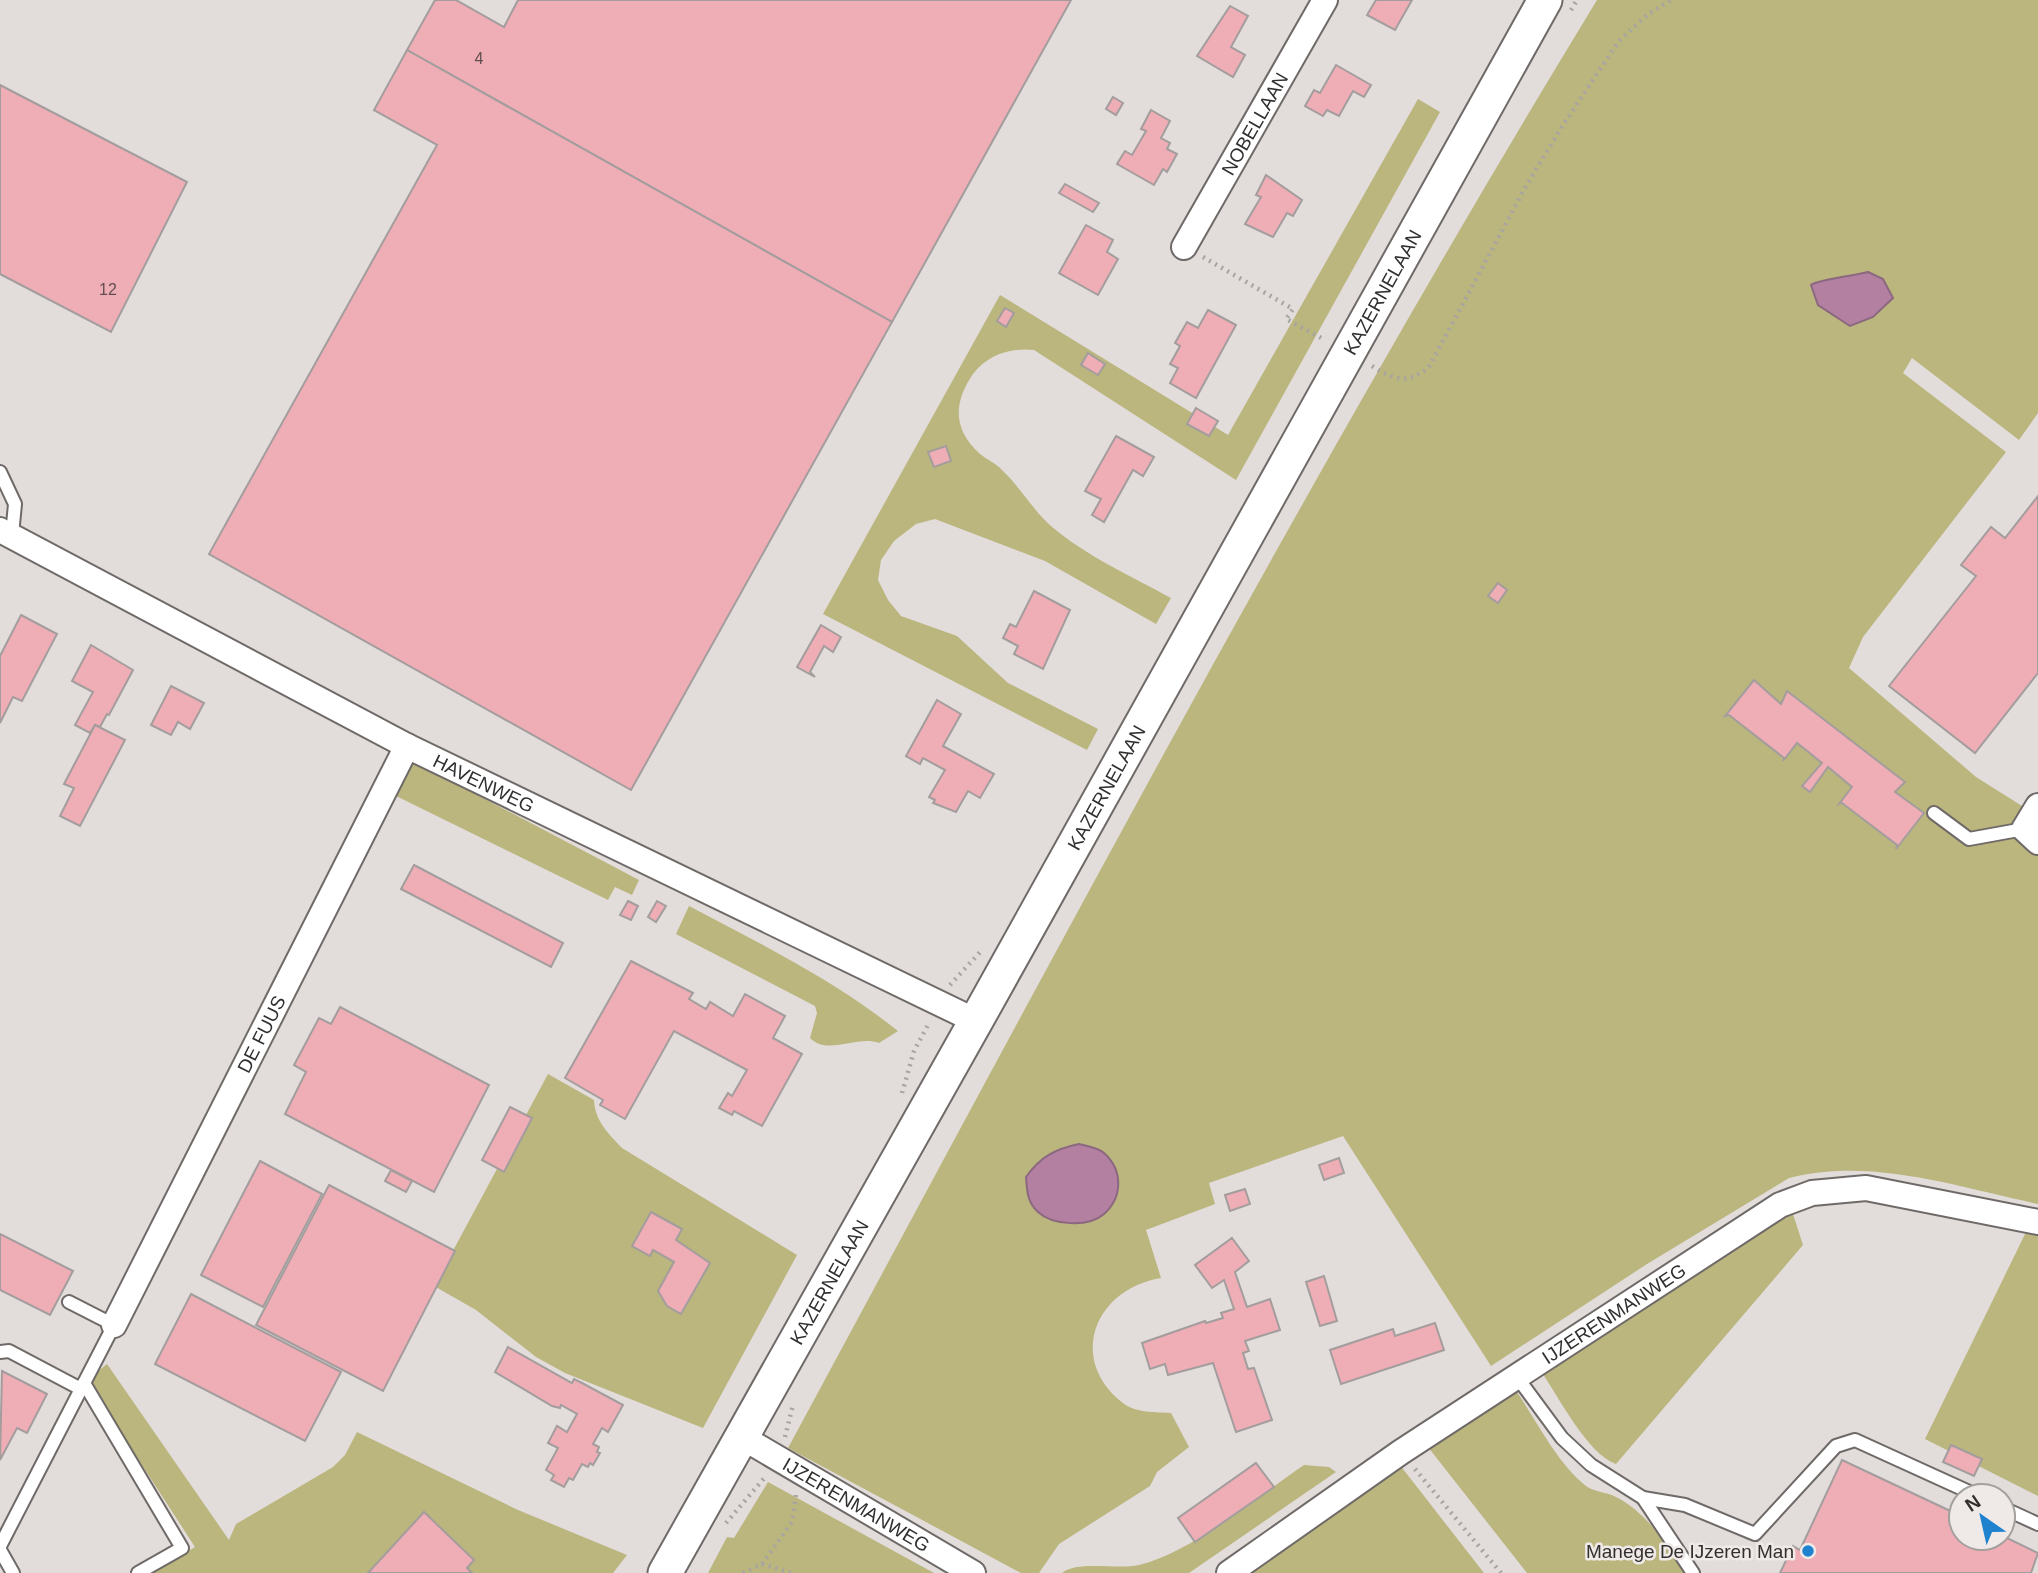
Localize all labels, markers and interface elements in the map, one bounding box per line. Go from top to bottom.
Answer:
house number: 4 [475,50,484,67]
street label: NOBELLAAN [1217,69,1292,179]
street label: KAZERNELAAN [1340,226,1426,358]
house number: 12 [99,281,117,298]
street label: KAZERNELAAN [1063,722,1150,854]
street label: HAVENWEG [430,750,537,817]
street label: DE FUUS [233,992,290,1076]
street label: KAZERNELAAN [786,1216,873,1348]
street label: IJZERENMANWEG [1538,1260,1689,1368]
street label: IJZERENMANWEG [779,1454,933,1556]
north arrow [1947,1482,2017,1552]
text: N [1961,1491,1984,1516]
place label: Manege De IJzeren Man [1586,1541,1794,1562]
marker: Manege De IJzeren Man [1800,1543,1816,1559]

